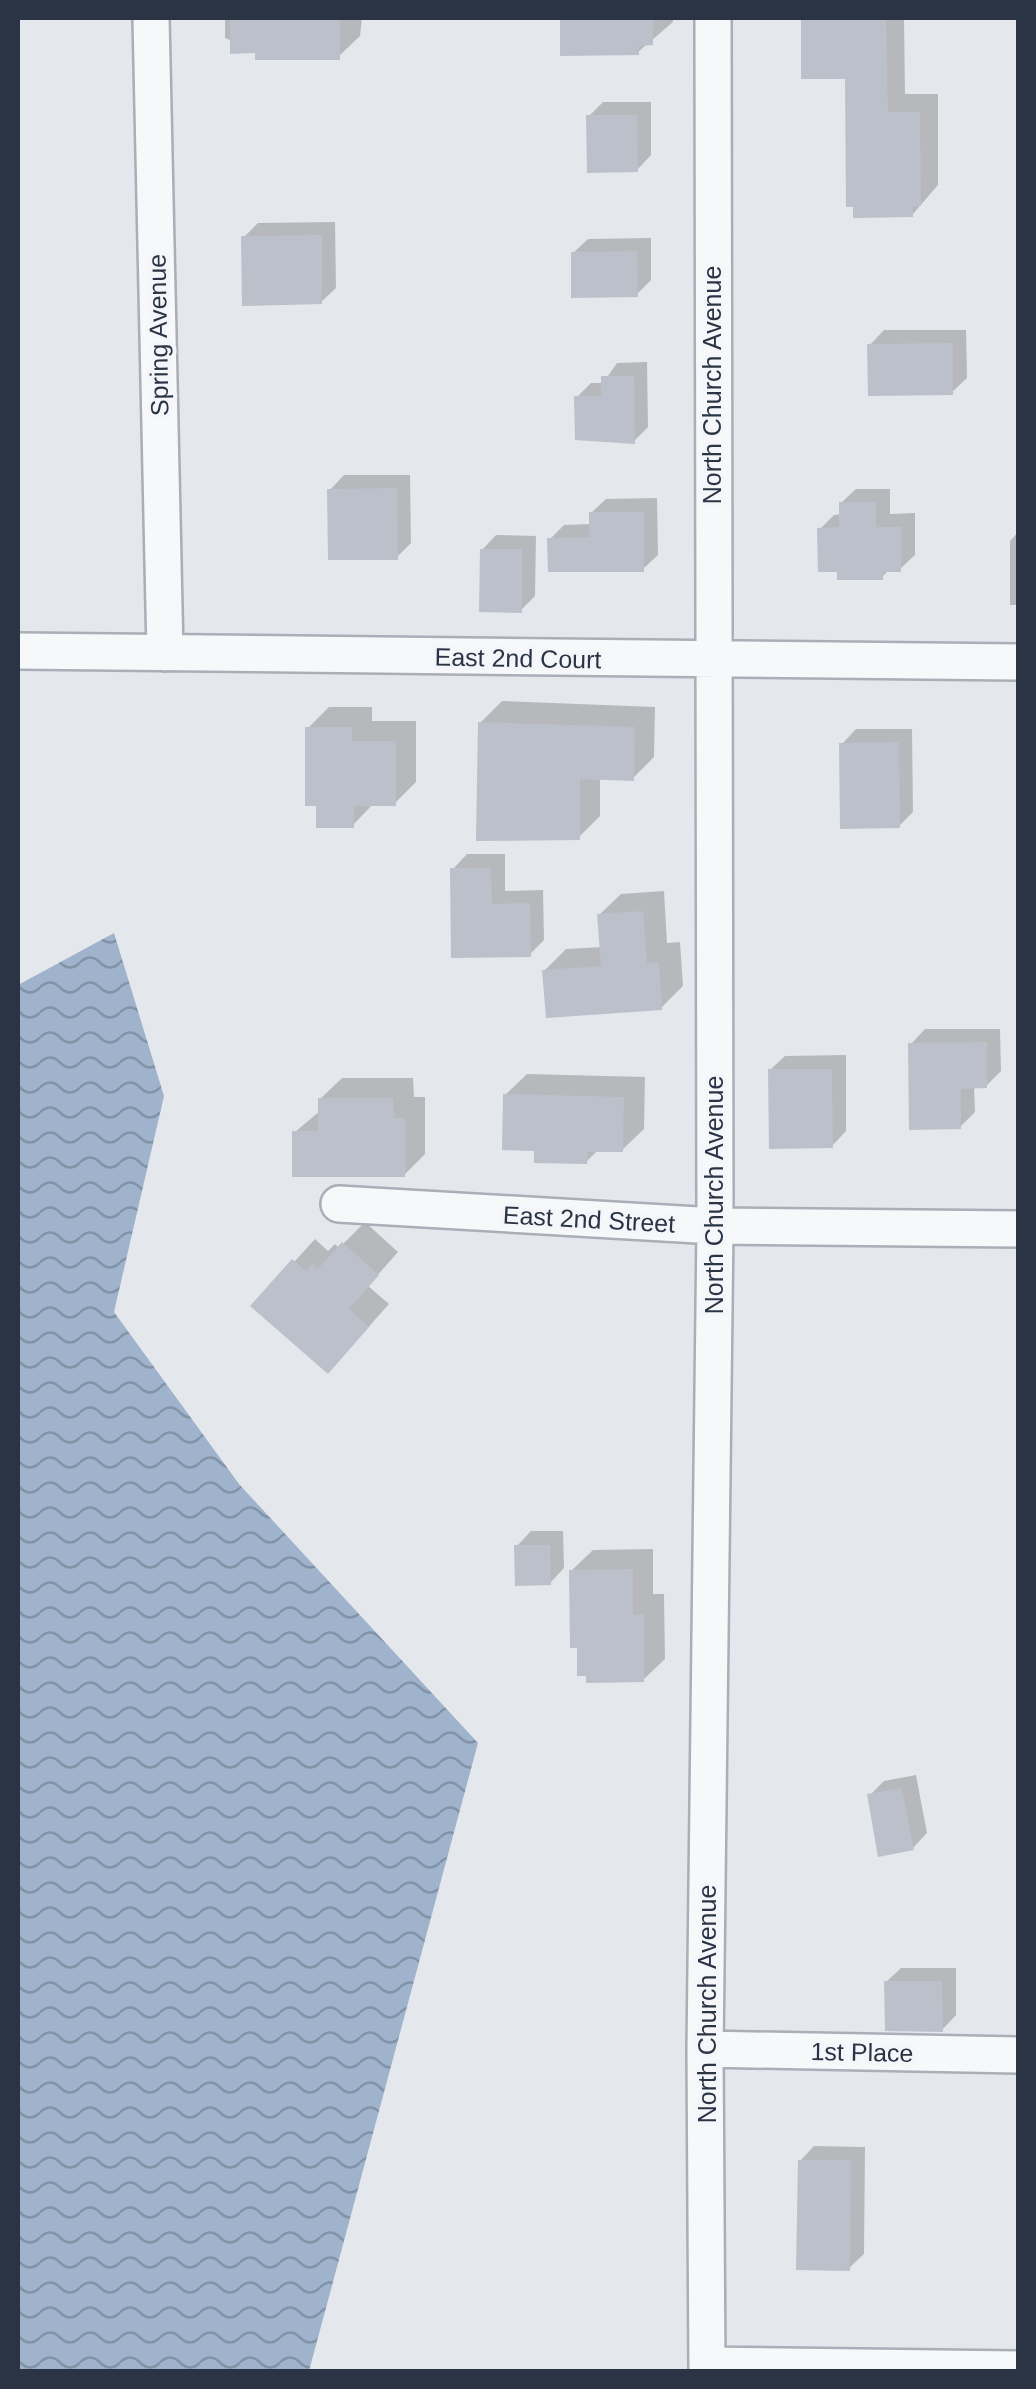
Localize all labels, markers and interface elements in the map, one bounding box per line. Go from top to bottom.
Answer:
street label: Spring Avenue [143,254,173,416]
street label: North Church Avenue [698,266,726,504]
street label: East 2nd Court [434,643,602,673]
street label: North Church Avenue [700,1076,728,1314]
street label: East 2nd Street [502,1201,676,1237]
street label: North Church Avenue [693,1885,721,2123]
street label: 1st Place [810,2037,914,2067]

